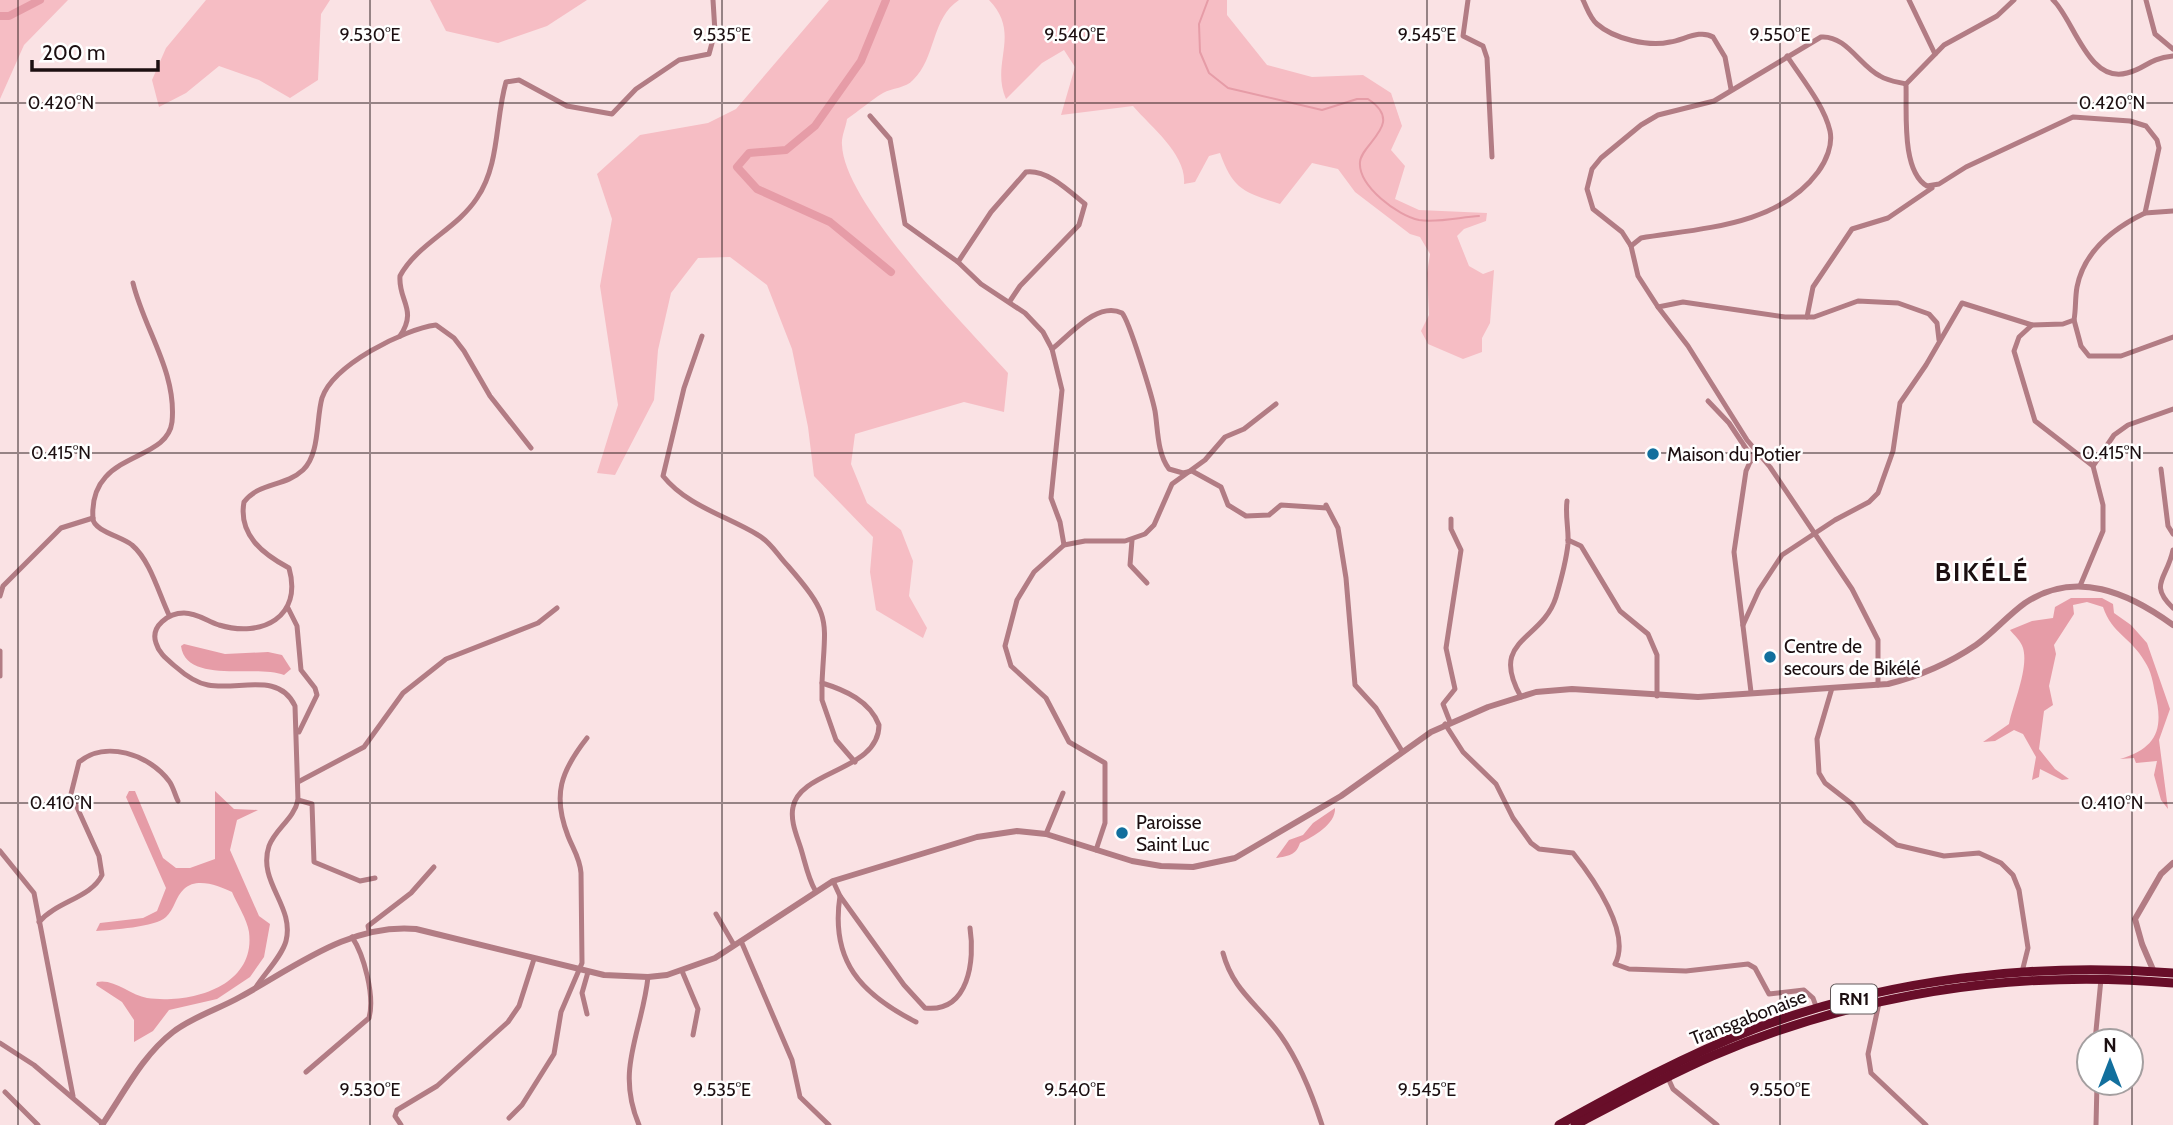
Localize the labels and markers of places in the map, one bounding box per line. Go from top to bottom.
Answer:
place label: Maison du Potier [1667,443,1801,466]
marker: Maison du Potier [1645,446,1661,462]
place label: Centre de secours de Bikélé [1784,635,1921,680]
marker: Centre de secours de Bikélé [1762,649,1778,665]
place label: Paroisse Saint Luc [1136,811,1210,856]
marker: Paroisse Saint Luc [1114,825,1130,841]

